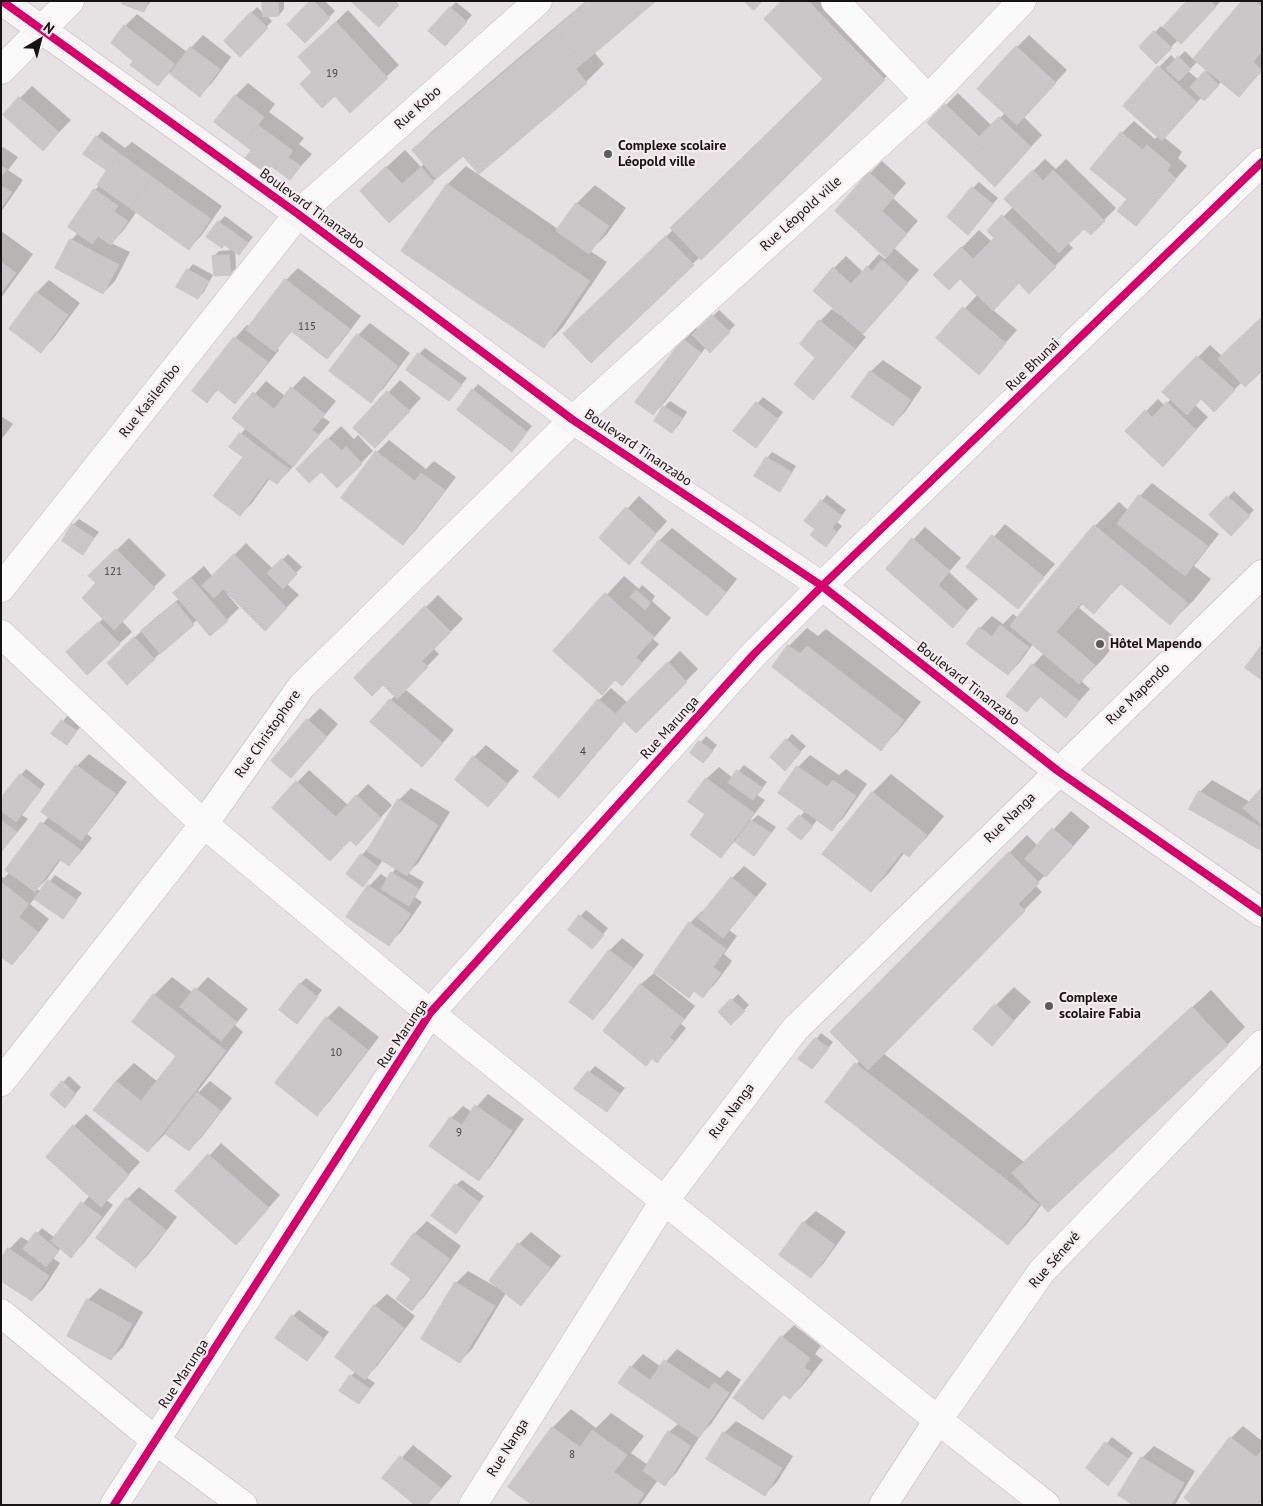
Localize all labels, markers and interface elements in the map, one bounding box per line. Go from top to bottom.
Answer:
north arrow [15,15,65,65]
text: N [40,18,58,38]
house number: 19 [326,67,338,81]
street label: Rue Kobo [391,83,445,133]
place label: Complexe scolaire Léopold ville [618,138,726,170]
marker: Complexe scolaire Léopold ville [602,148,614,160]
street label: Boulevard Tinanzabo [256,165,368,253]
street label: Rue Léopold ville [757,173,845,255]
house number: 115 [298,320,316,334]
street label: Rue Bhunai [1003,335,1063,395]
street label: Rue Kasilembo [116,361,184,441]
street label: Boulevard Tinanzabo [581,406,695,490]
house number: 121 [104,565,122,579]
place label: Hôtel Mapendo [1110,636,1202,652]
marker: Hôtel Mapendo [1094,638,1106,650]
street label: Boulevard Tinanzabo [913,639,1023,729]
street label: Rue Mapendo [1103,659,1173,729]
street label: Rue Christophore [231,687,305,781]
street label: Rue Marunga [637,693,703,763]
house number: 4 [580,745,586,759]
street label: Rue Nanga [981,789,1039,847]
place label: Complexe scolaire Fabia [1059,990,1141,1022]
street label: Rue Marunga [374,997,432,1071]
marker: Complexe scolaire Fabia [1043,1000,1055,1012]
house number: 10 [330,1046,342,1060]
street label: Rue Nanga [706,1080,758,1142]
house number: 9 [456,1126,462,1140]
street label: Rue Sénevé [1026,1228,1084,1292]
street label: Rue Marunga [155,1336,213,1412]
street label: Rue Nanga [484,1416,532,1480]
house number: 8 [569,1448,575,1462]

